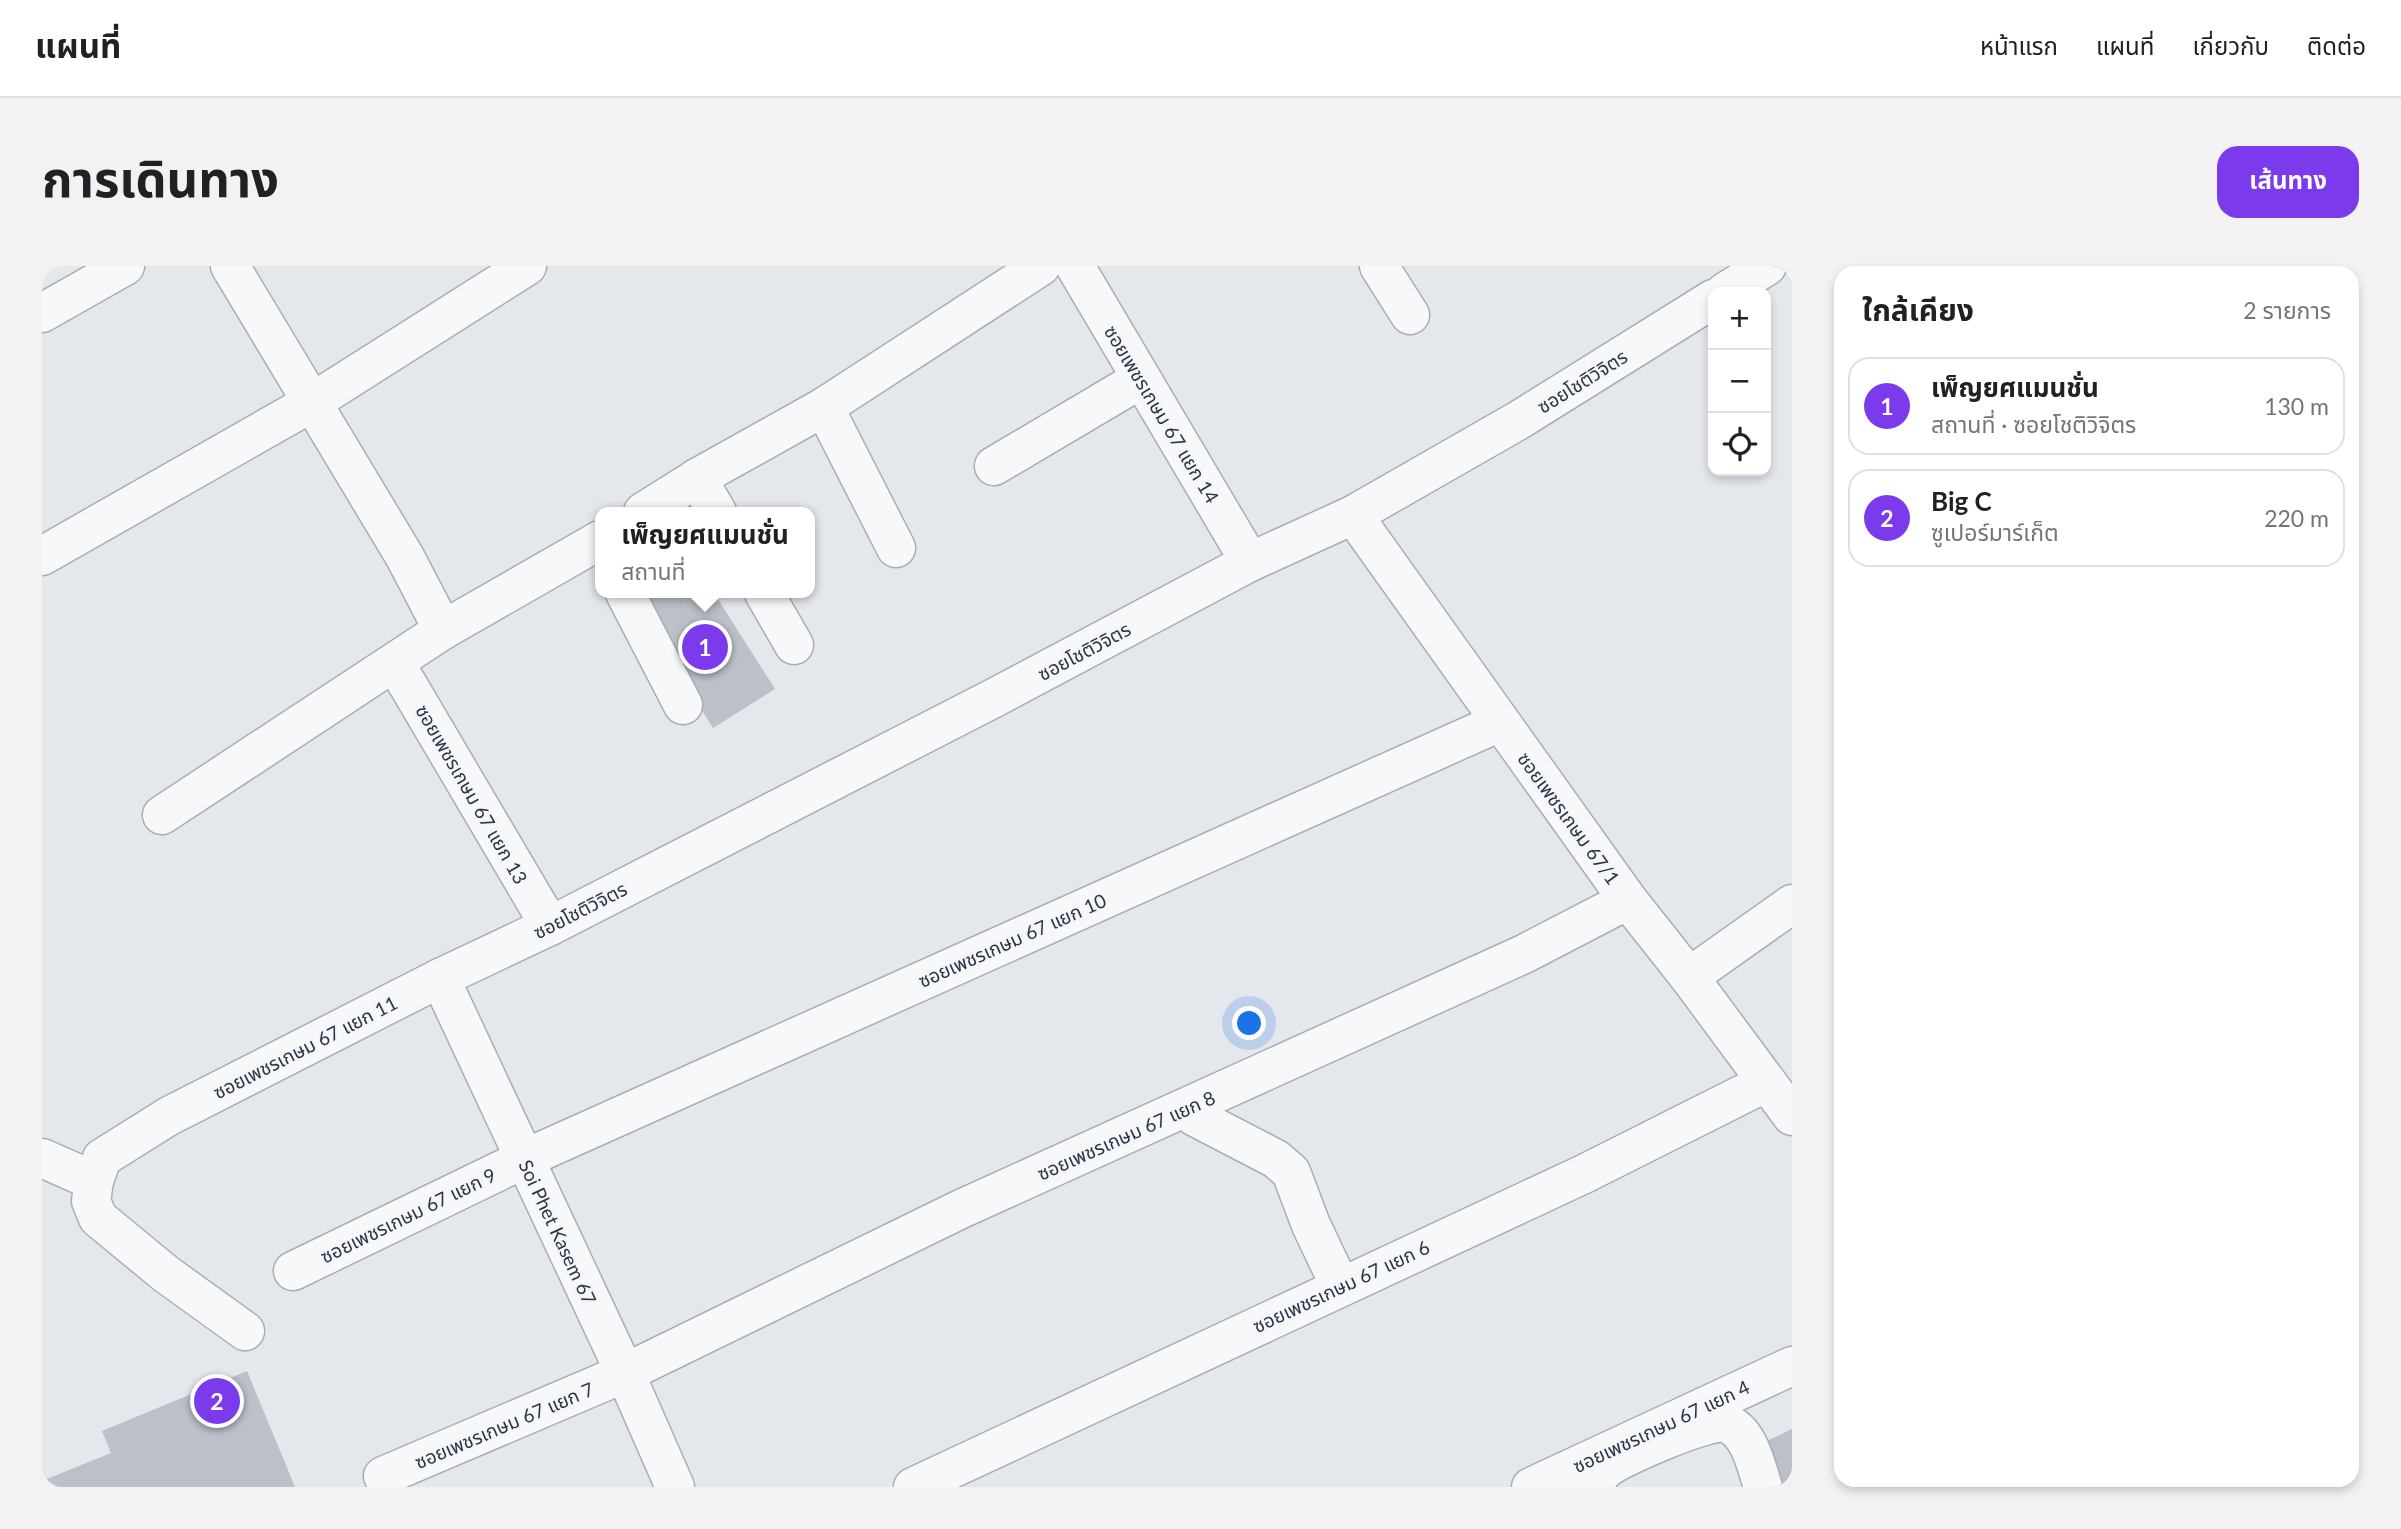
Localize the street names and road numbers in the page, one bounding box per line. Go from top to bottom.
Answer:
street label: ซอยเพชรเกษม 67 แยก 14 [1100,321,1224,507]
street label: ซอยโชติวิจิตร [1533,344,1631,418]
street label: ซอยโชติวิจิตร [1034,617,1134,685]
street label: ซอยเพชรเกษม 67 แยก 13 [411,700,533,888]
street label: ซอยเพชรเกษม 67/1 [1513,747,1625,889]
street label: ซอยโชติวิจิตร [529,877,631,943]
street label: ซอยเพชรเกษม 67 แยก 10 [914,888,1110,992]
street label: ซอยเพชรเกษม 67 แยก 11 [209,991,401,1103]
street label: ซอยเพชรเกษม 67 แยก 8 [1033,1085,1219,1185]
street label: Soi Phet Kasem 67 [514,1156,602,1308]
street label: ซอยเพชรเกษม 67 แยก 9 [317,1163,499,1267]
street label: ซอยเพชรเกษม 67 แยก 6 [1249,1235,1433,1337]
street label: ซอยเพชรเกษม 67 แยก 4 [1569,1375,1753,1477]
street label: ซอยเพชรเกษม 67 แยก 7 [411,1377,597,1473]

